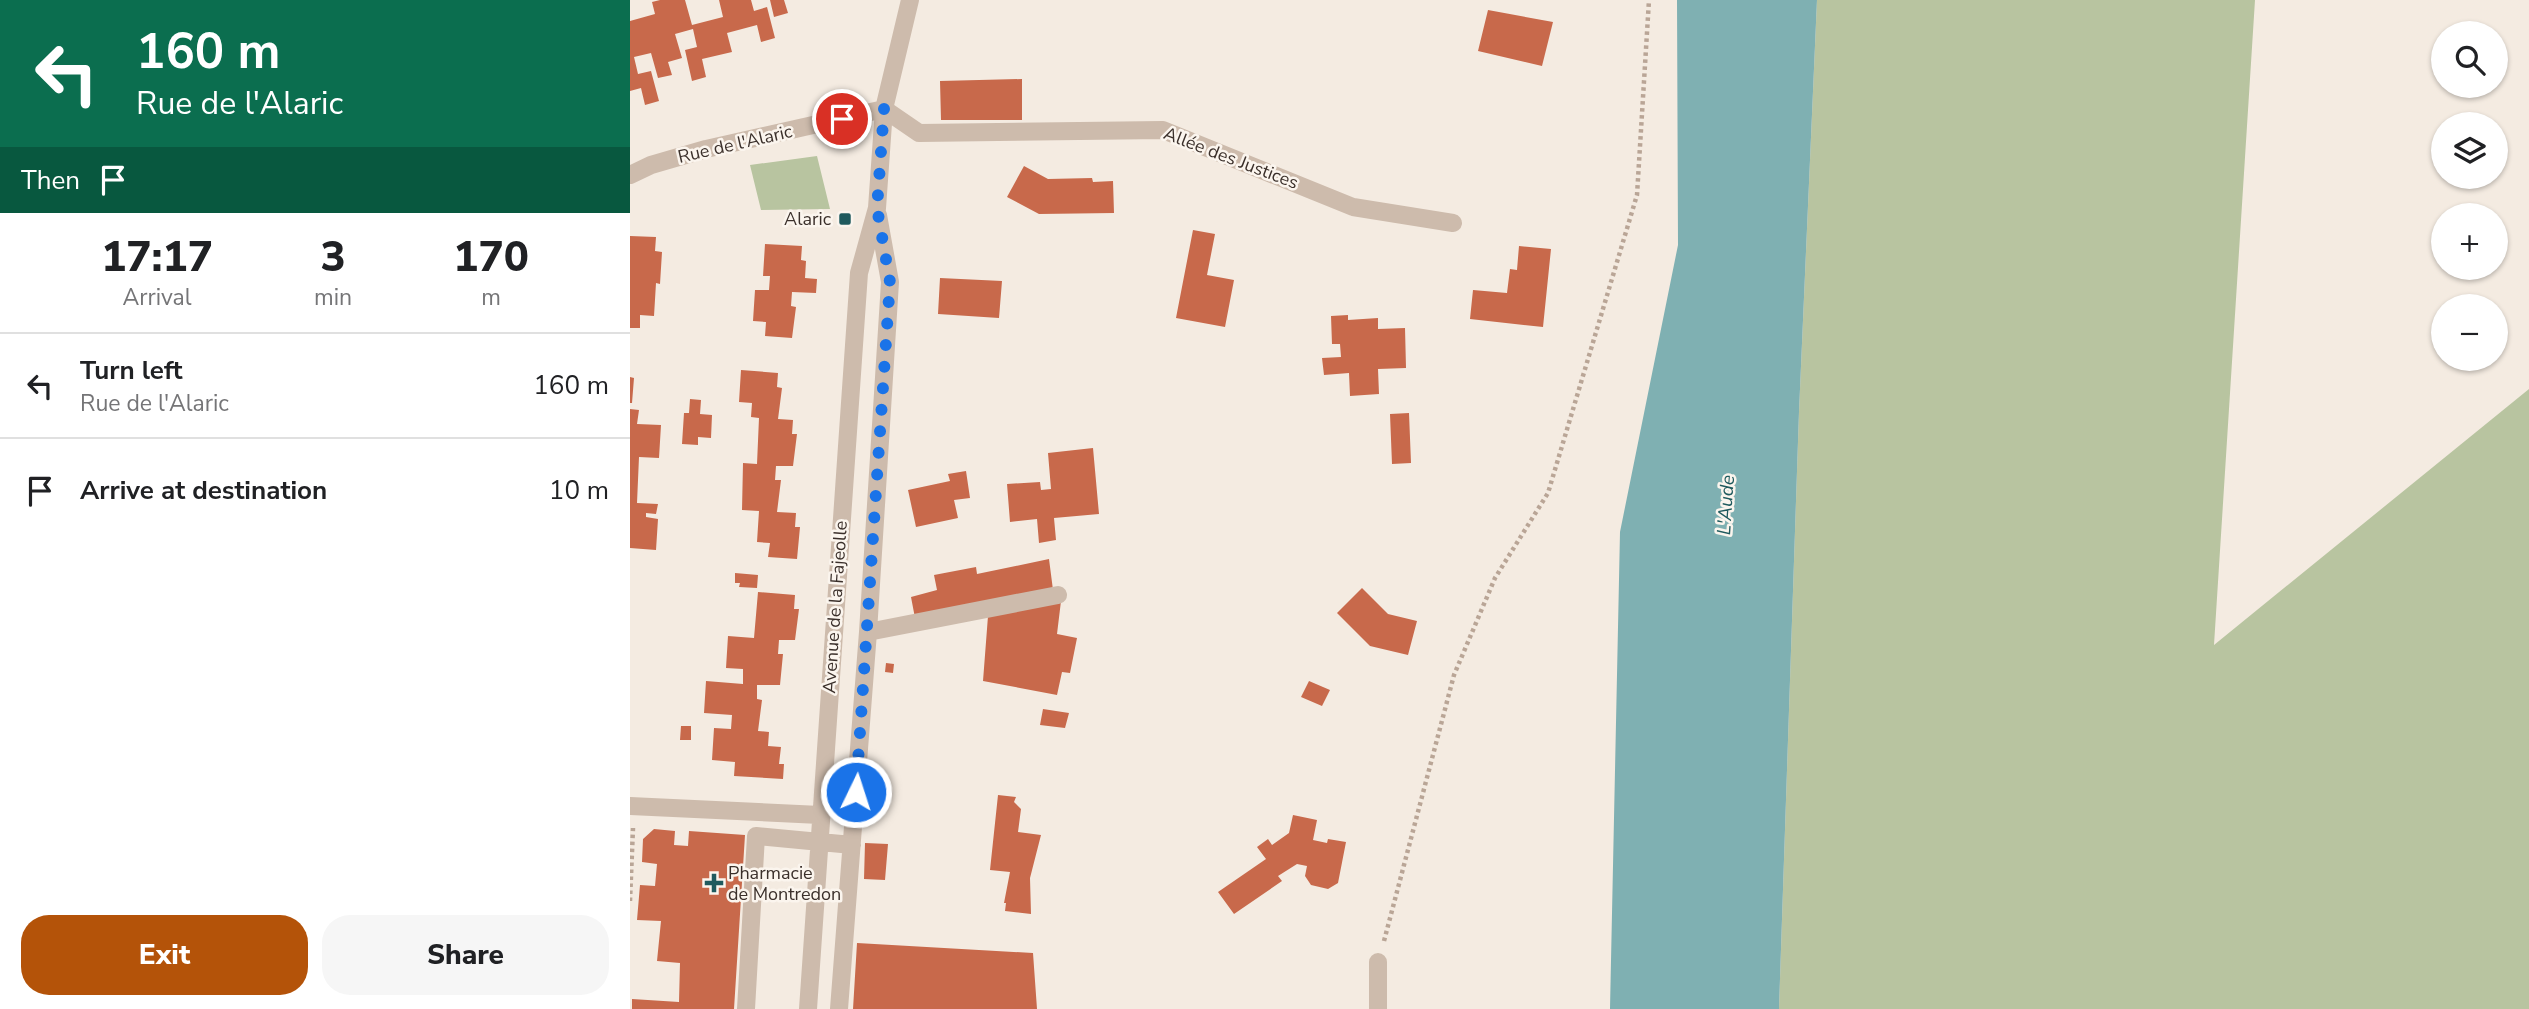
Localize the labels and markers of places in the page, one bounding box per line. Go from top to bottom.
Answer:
pin [812,89,872,149]
place label: Alaric [784,207,831,231]
marker: Alaric [837,211,853,227]
place label: Pharmacie de Montredon [728,861,841,906]
marker: Pharmacie de Montredon [706,875,722,891]

